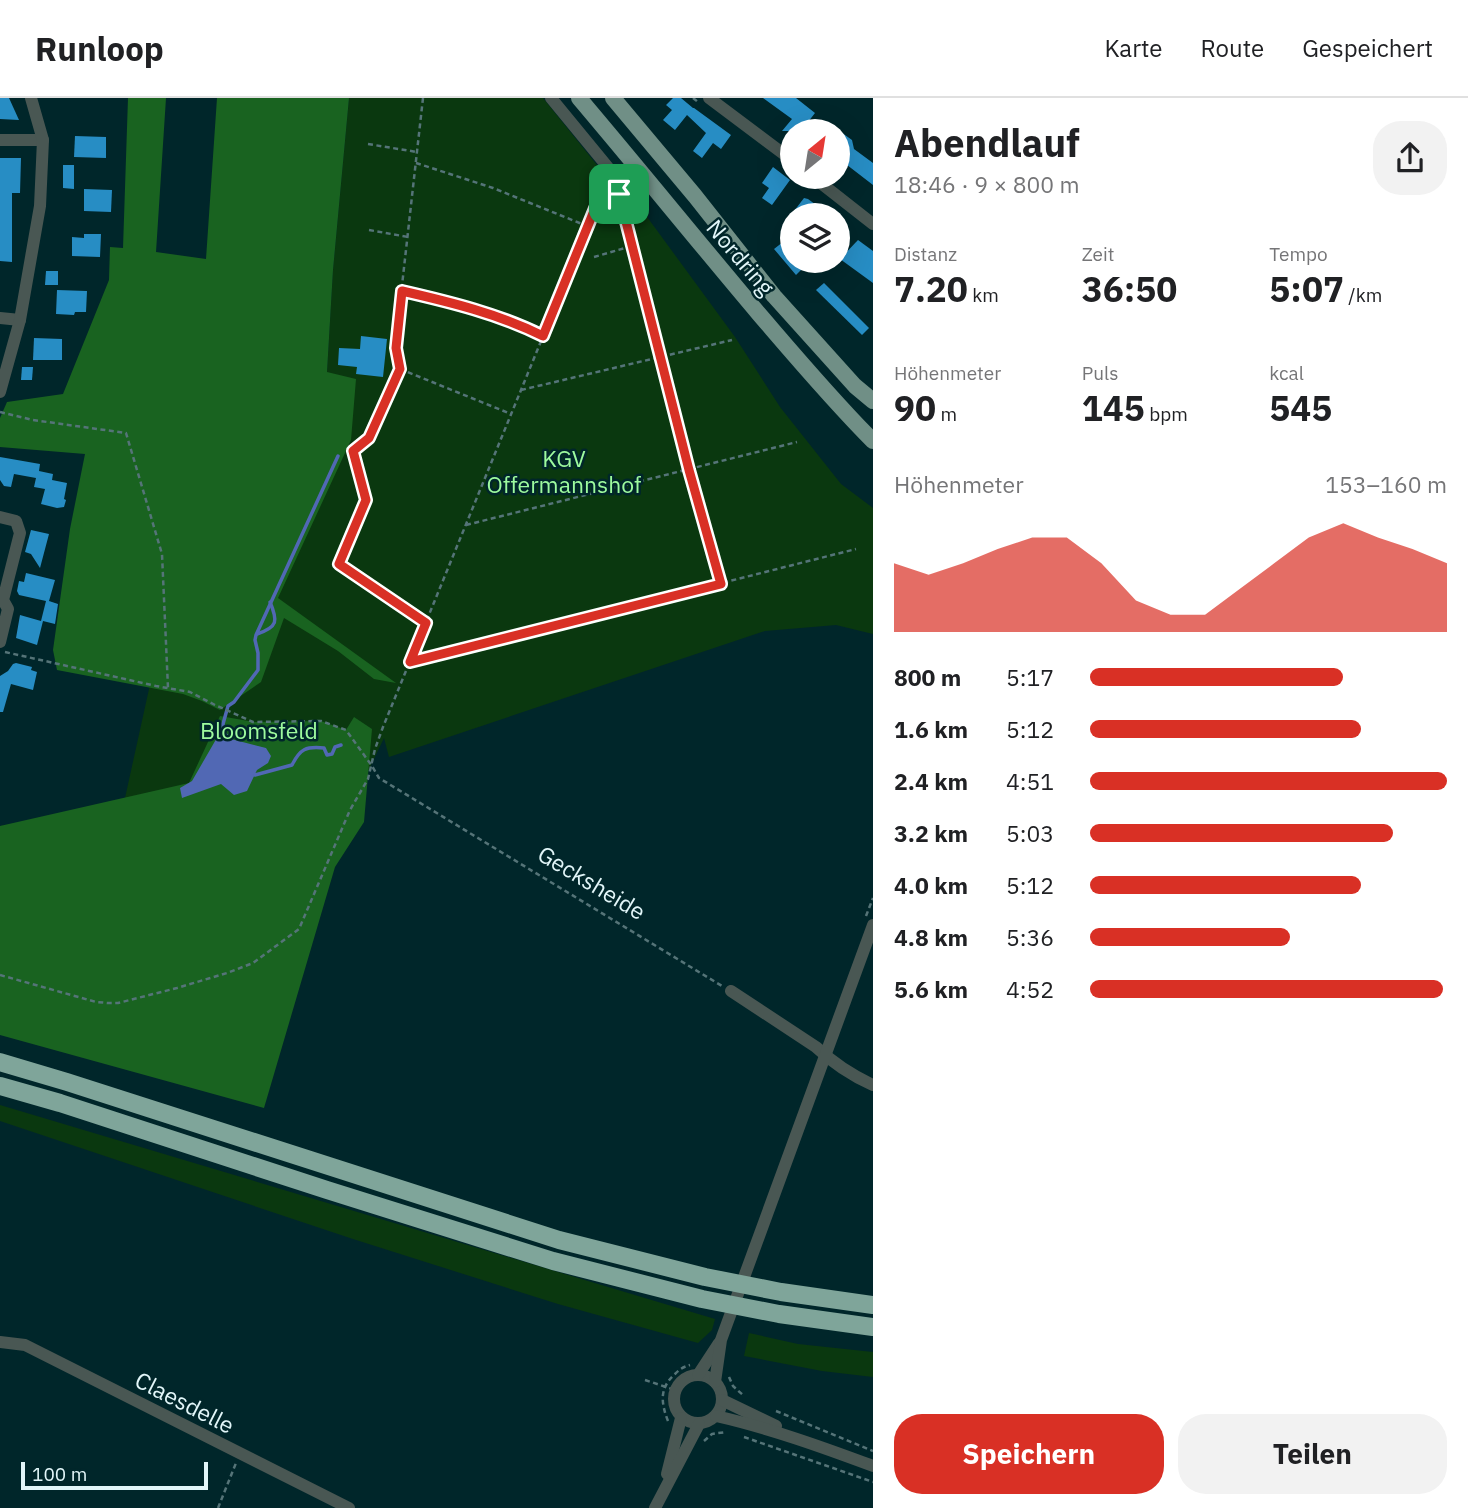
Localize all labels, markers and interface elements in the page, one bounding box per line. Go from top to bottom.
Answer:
text: Runloop [35,27,164,70]
text: Karte [1104,32,1163,64]
text: Route [1201,32,1264,64]
text: Gespeichert [1302,32,1433,64]
text: Abendlauf [894,118,1080,167]
north arrow [780,119,850,189]
map controls [780,119,850,273]
button: share [1373,121,1447,195]
pin [589,164,649,224]
text: 18:46 · 9 × 800 m [894,169,1080,199]
icon: arrive [600,175,638,213]
button: layers [780,203,850,273]
street label: Nordring [701,213,781,301]
text: Distanz [894,242,957,266]
text: Zeit [1082,242,1114,266]
text: Tempo [1269,242,1328,266]
text: 7.20 [894,266,968,312]
text: 36:50 [1082,266,1177,312]
text: 5:07 [1269,266,1344,312]
text: km [968,283,999,307]
text: /km [1344,283,1382,307]
text: Höhenmeter [894,361,1001,385]
text: Puls [1082,361,1118,385]
text: kcal [1269,361,1304,385]
text: 90 [894,385,936,431]
text: 145 [1082,385,1145,431]
text: 545 [1269,385,1332,431]
text: m [936,402,957,426]
text: bpm [1145,402,1188,426]
park label: KGV Offermannshof [486,443,642,499]
text: Höhenmeter [894,469,1024,499]
text: 153–160 m [1325,469,1447,499]
text: 800 m [894,662,961,692]
text: 5:17 [1006,662,1054,692]
text: 1.6 km [894,714,968,744]
text: 5:12 [1006,714,1054,744]
park label: Bloomsfeld [200,715,318,745]
text: 2.4 km [894,766,968,796]
text: 4:51 [1006,766,1054,796]
text: 3.2 km [894,818,968,848]
text: 5:03 [1006,818,1054,848]
street label: Gecksheide [533,838,651,926]
text: 4.0 km [894,870,968,900]
text: 5:12 [1006,870,1054,900]
text: 4.8 km [894,922,968,952]
text: 5:36 [1006,922,1054,952]
text: 5.6 km [894,974,968,1004]
text: 4:52 [1006,974,1054,1004]
street label: Claesdelle [130,1364,240,1440]
button: Speichern [894,1414,1164,1494]
button: Teilen [1178,1414,1447,1494]
scale bar [21,1459,208,1491]
text: 100 m [32,1462,87,1486]

